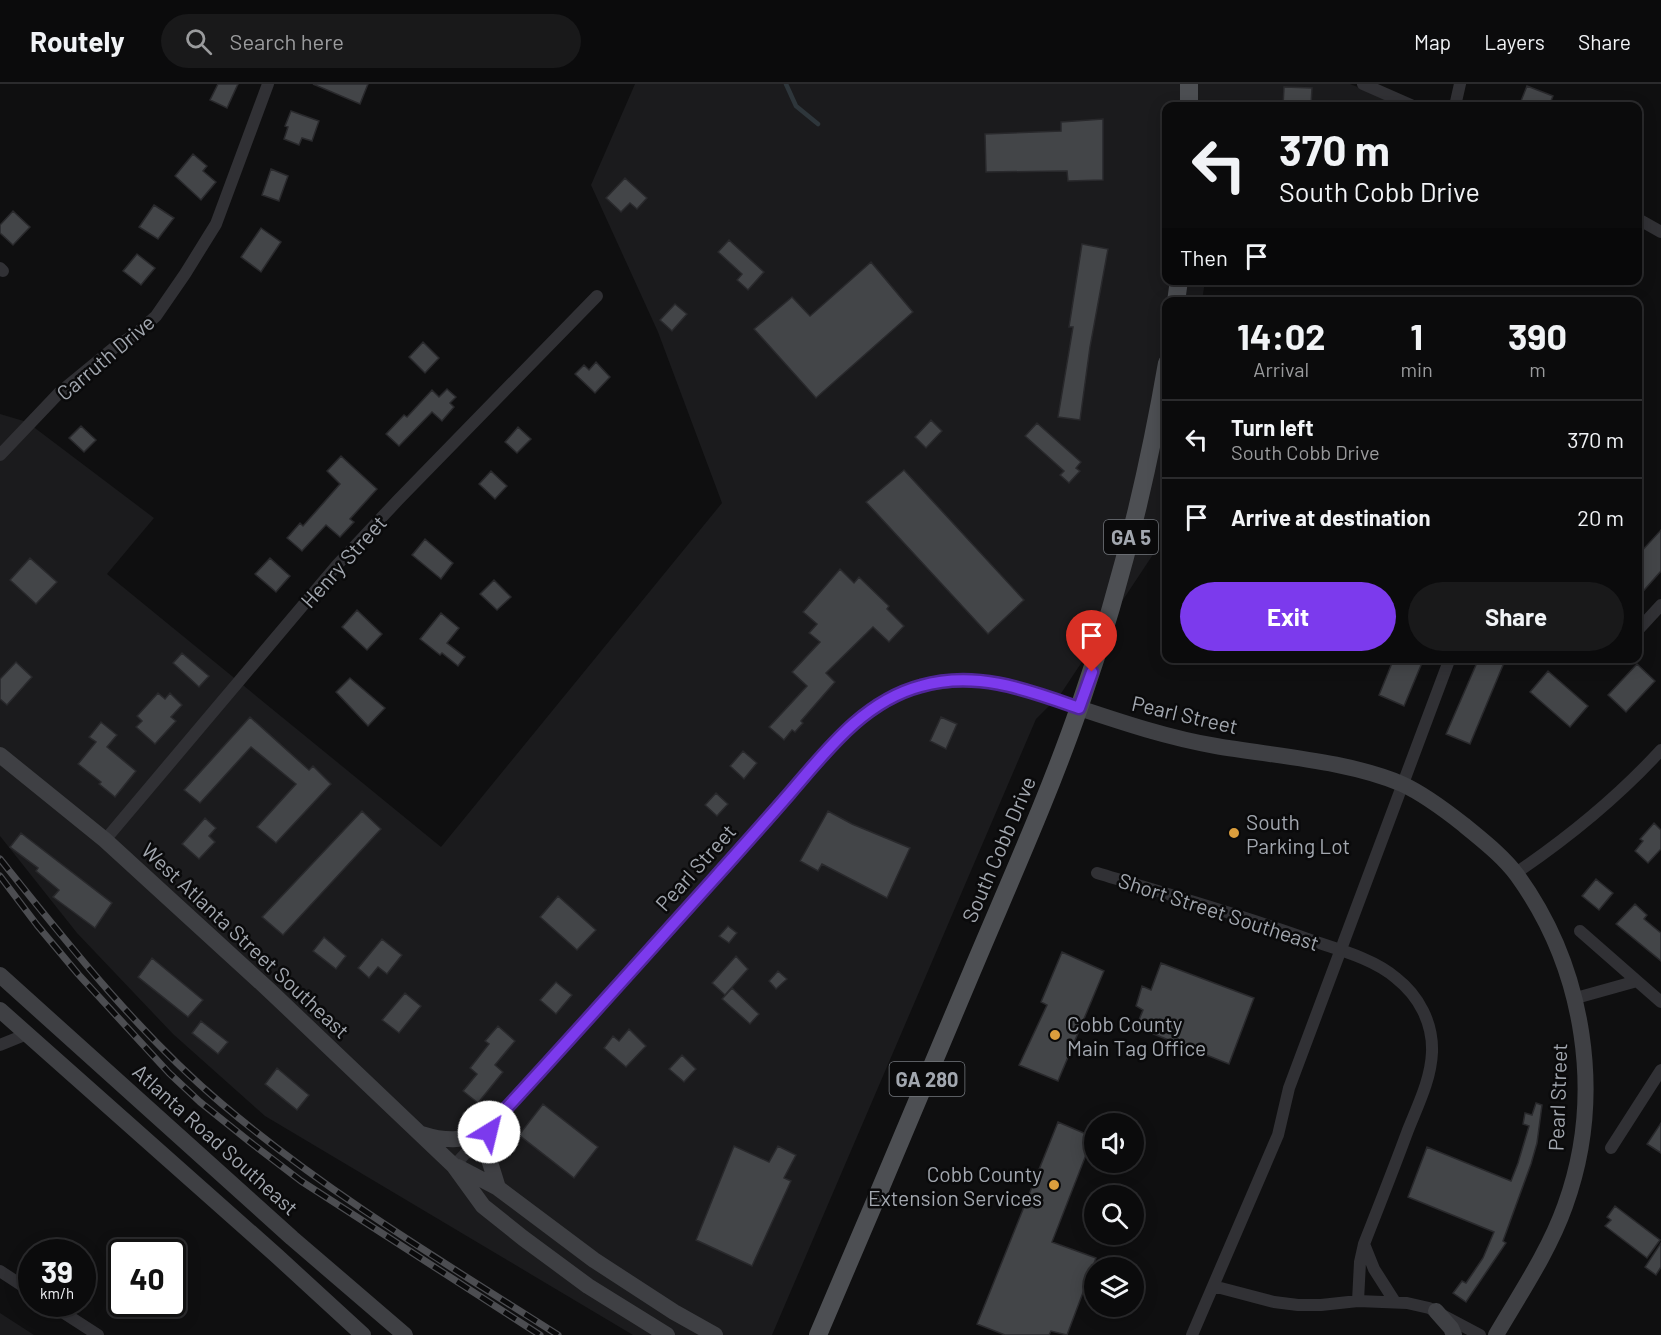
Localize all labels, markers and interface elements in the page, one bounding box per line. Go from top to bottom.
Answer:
search box [161,14,581,68]
text: Routely [30,24,125,58]
icon: search [182,25,215,58]
text: Search here [230,28,344,54]
text: Map [1414,29,1451,54]
text: Layers [1484,29,1545,54]
text: Share [1578,29,1631,54]
text: 370 m [1279,124,1390,174]
icon: left [1180,126,1258,204]
text: South Cobb Drive [1279,175,1480,207]
icon: arrive [1240,240,1273,273]
text: Then [1180,244,1228,270]
street label: Carruth Drive [51,309,159,405]
text: 14:02 [1237,314,1325,357]
text: 1 [1410,314,1423,357]
text: 390 [1508,314,1567,357]
text: Arrival [1253,357,1309,381]
text: min [1400,357,1433,381]
text: m [1529,357,1546,381]
text: Turn left [1231,414,1314,440]
icon: left [1180,423,1213,456]
text: 370 m [1567,426,1624,452]
text: South Cobb Drive [1231,440,1380,464]
icon: arrive [1180,501,1213,534]
text: Arrive at destination [1231,504,1430,530]
text: 20 m [1577,504,1624,530]
street label: Henry Street [295,510,391,612]
road number: GA 5 [1104,520,1158,554]
button: Exit [1180,582,1396,651]
button: Share [1408,582,1624,651]
pin [1066,610,1117,672]
icon: arrive [1075,619,1108,652]
street label: Pearl Street [1130,690,1240,738]
street label: South Cobb Drive [956,772,1040,926]
place label: South Parking Lot [1246,809,1350,858]
street label: Pearl Street [650,819,740,915]
marker: South Parking Lot [1227,826,1241,840]
street label: West Atlanta Street Southeast [137,837,355,1043]
street label: Short Street Southeast [1115,867,1323,955]
place label: Cobb County Main Tag Office [1067,1011,1206,1060]
marker: Cobb County Main Tag Office [1048,1028,1062,1042]
street label: Pearl Street [1543,1043,1571,1151]
street label: Atlanta Road Southeast [128,1058,304,1220]
road number: GA 280 [890,1062,964,1096]
position arrow [457,1100,521,1164]
map controls [1084,1113,1144,1317]
button: sound [1084,1113,1144,1173]
place label: Cobb County Extension Services [868,1161,1042,1210]
marker: Cobb County Extension Services [1047,1178,1061,1192]
button: search [1084,1185,1144,1245]
speed limit sign: 40 [108,1239,186,1317]
text: 39 [41,1253,73,1289]
button: layers [1084,1257,1144,1317]
text: km/h [40,1284,74,1302]

